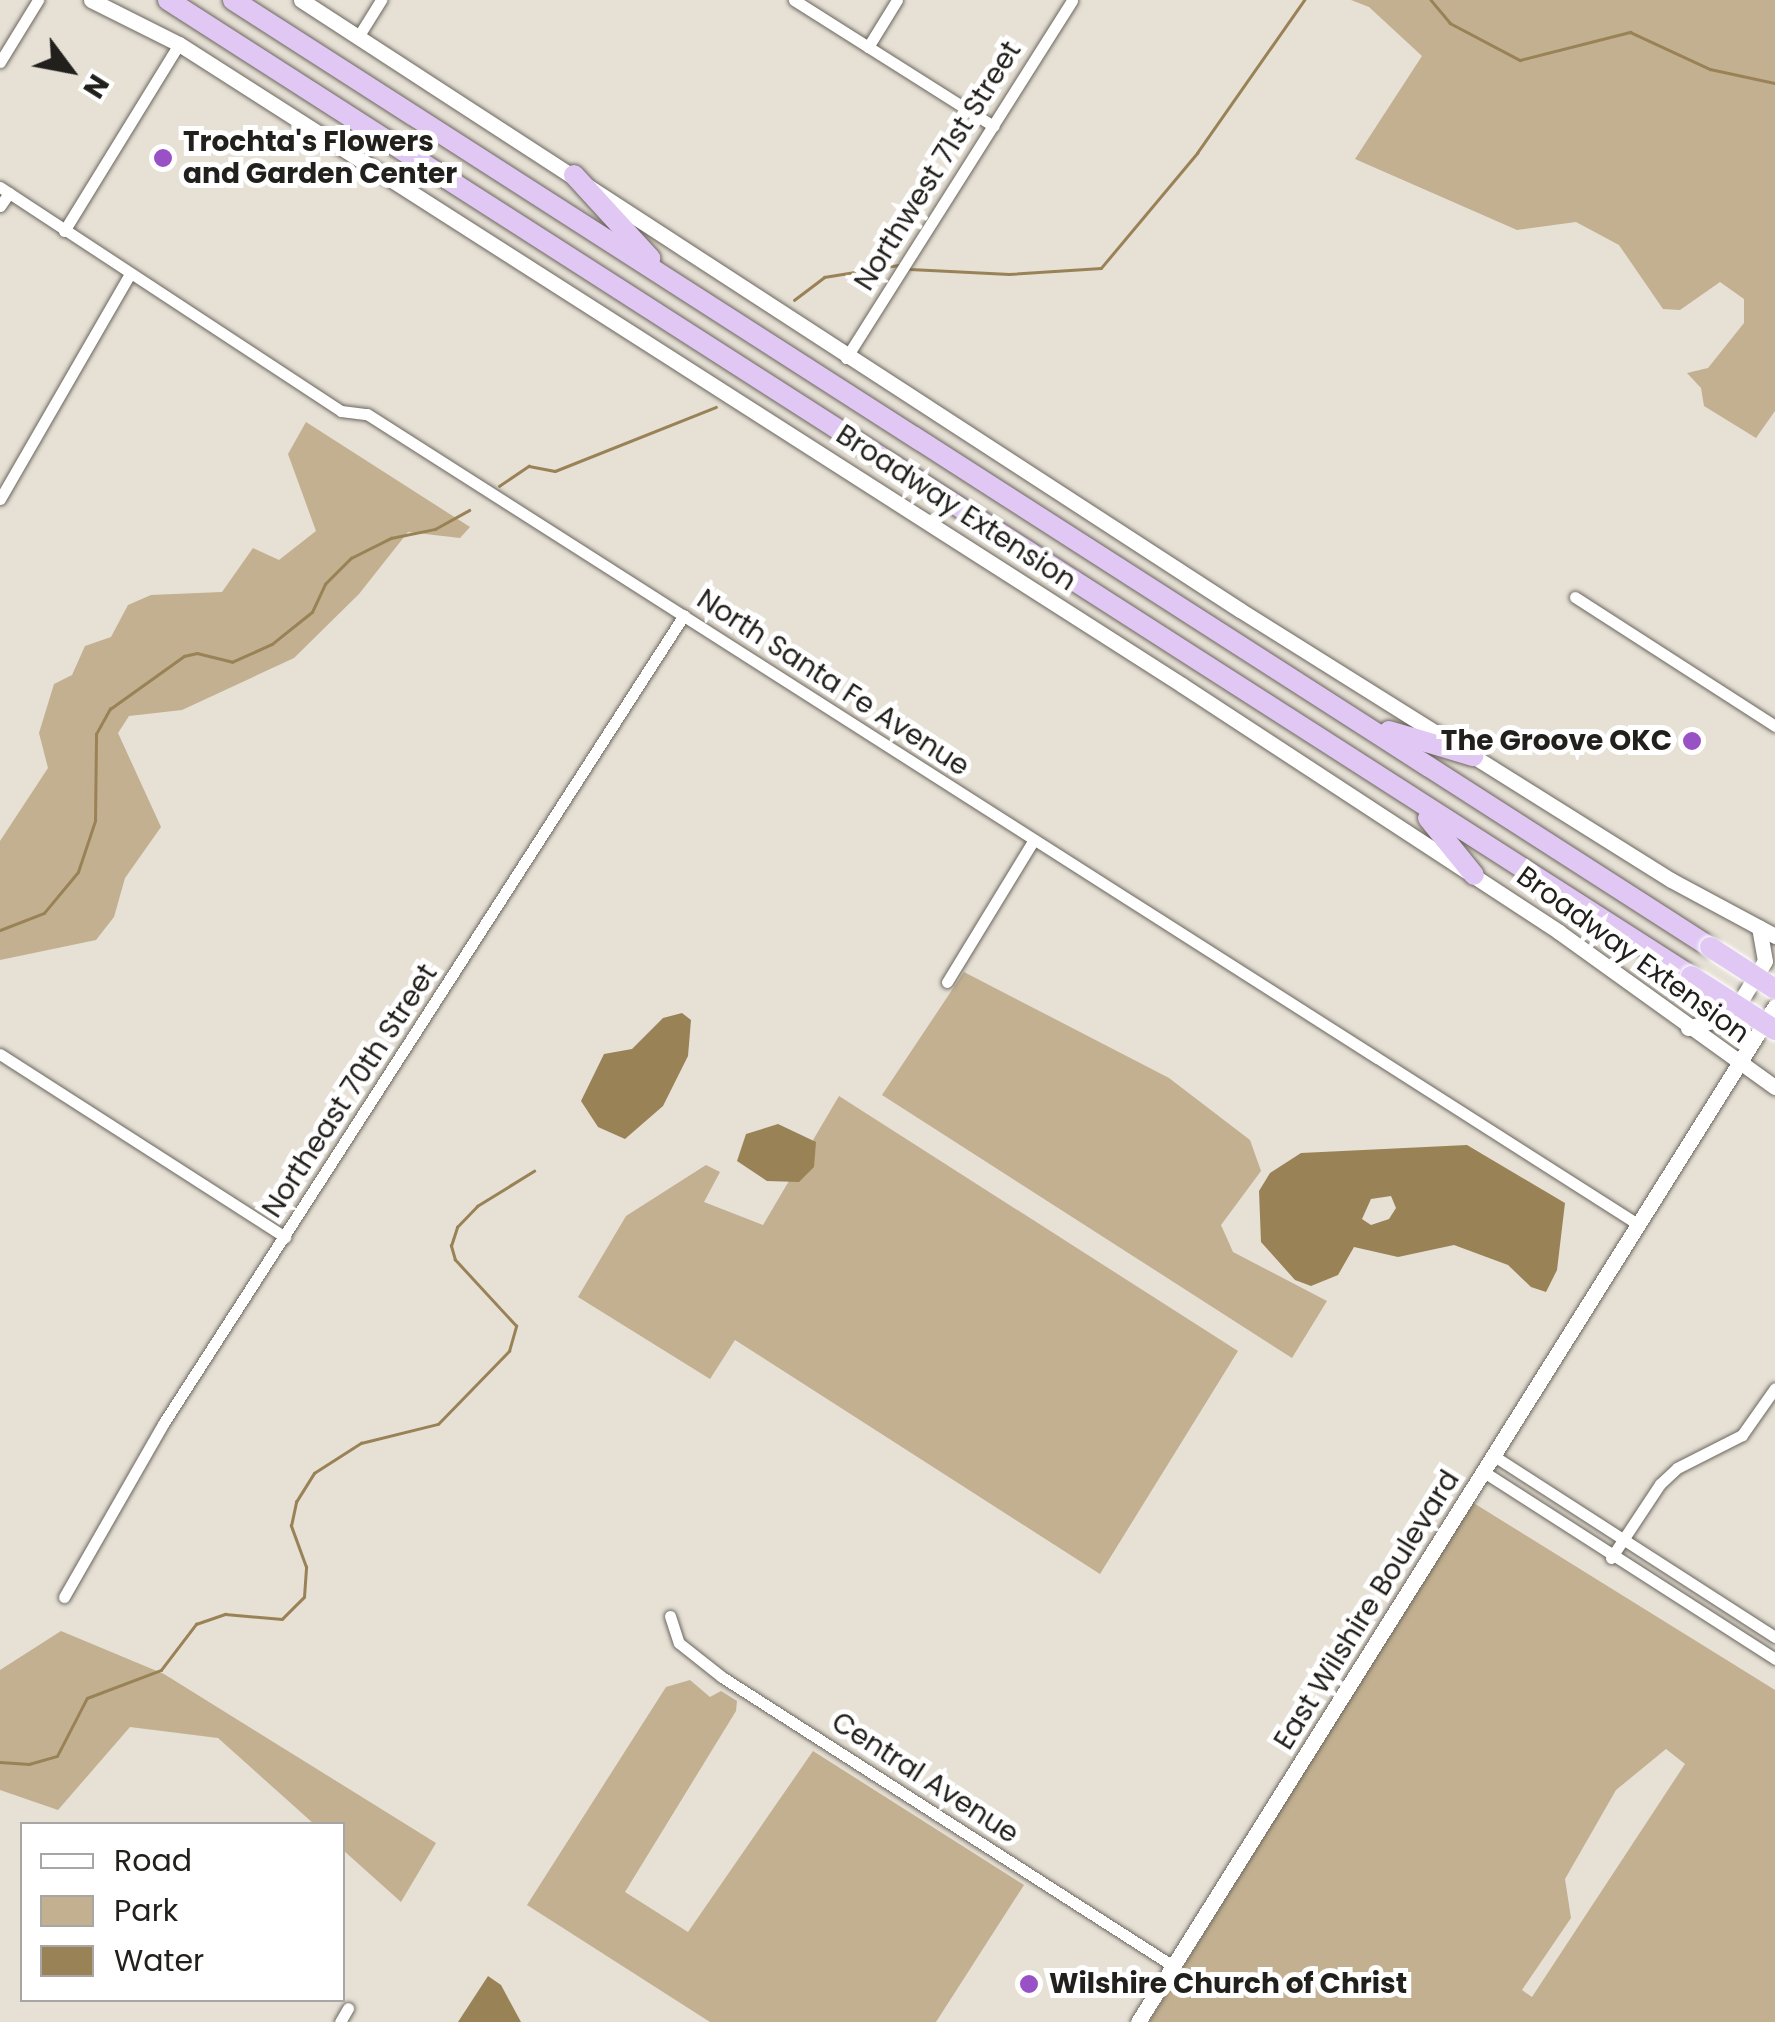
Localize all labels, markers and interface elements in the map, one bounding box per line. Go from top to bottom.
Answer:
north arrow [20,20,120,120]
street label: Northwest 71st Street [848,35,1028,297]
text: N [74,67,118,105]
place label: Trochta's Flowers and Garden Center [183,125,457,191]
marker: Trochta's Flowers and Garden Center [152,147,174,169]
street label: Broadway Extension [830,418,1082,598]
street label: North Santa Fe Avenue [691,582,975,784]
place label: The Groove OKC [1441,724,1672,758]
marker: The Groove OKC [1681,730,1703,752]
street label: Broadway Extension [1510,859,1756,1051]
street label: Northeast 70th Street [256,958,444,1224]
street label: East Wilshire Boulevard [1267,1464,1467,1756]
street label: Central Avenue [825,1705,1025,1851]
legend [20,1822,345,2002]
text: Road [114,1839,192,1882]
text: Park [114,1889,178,1932]
text: Water [114,1939,204,1982]
place label: Wilshire Church of Christ [1049,1967,1407,2001]
marker: Wilshire Church of Christ [1018,1973,1040,1995]

